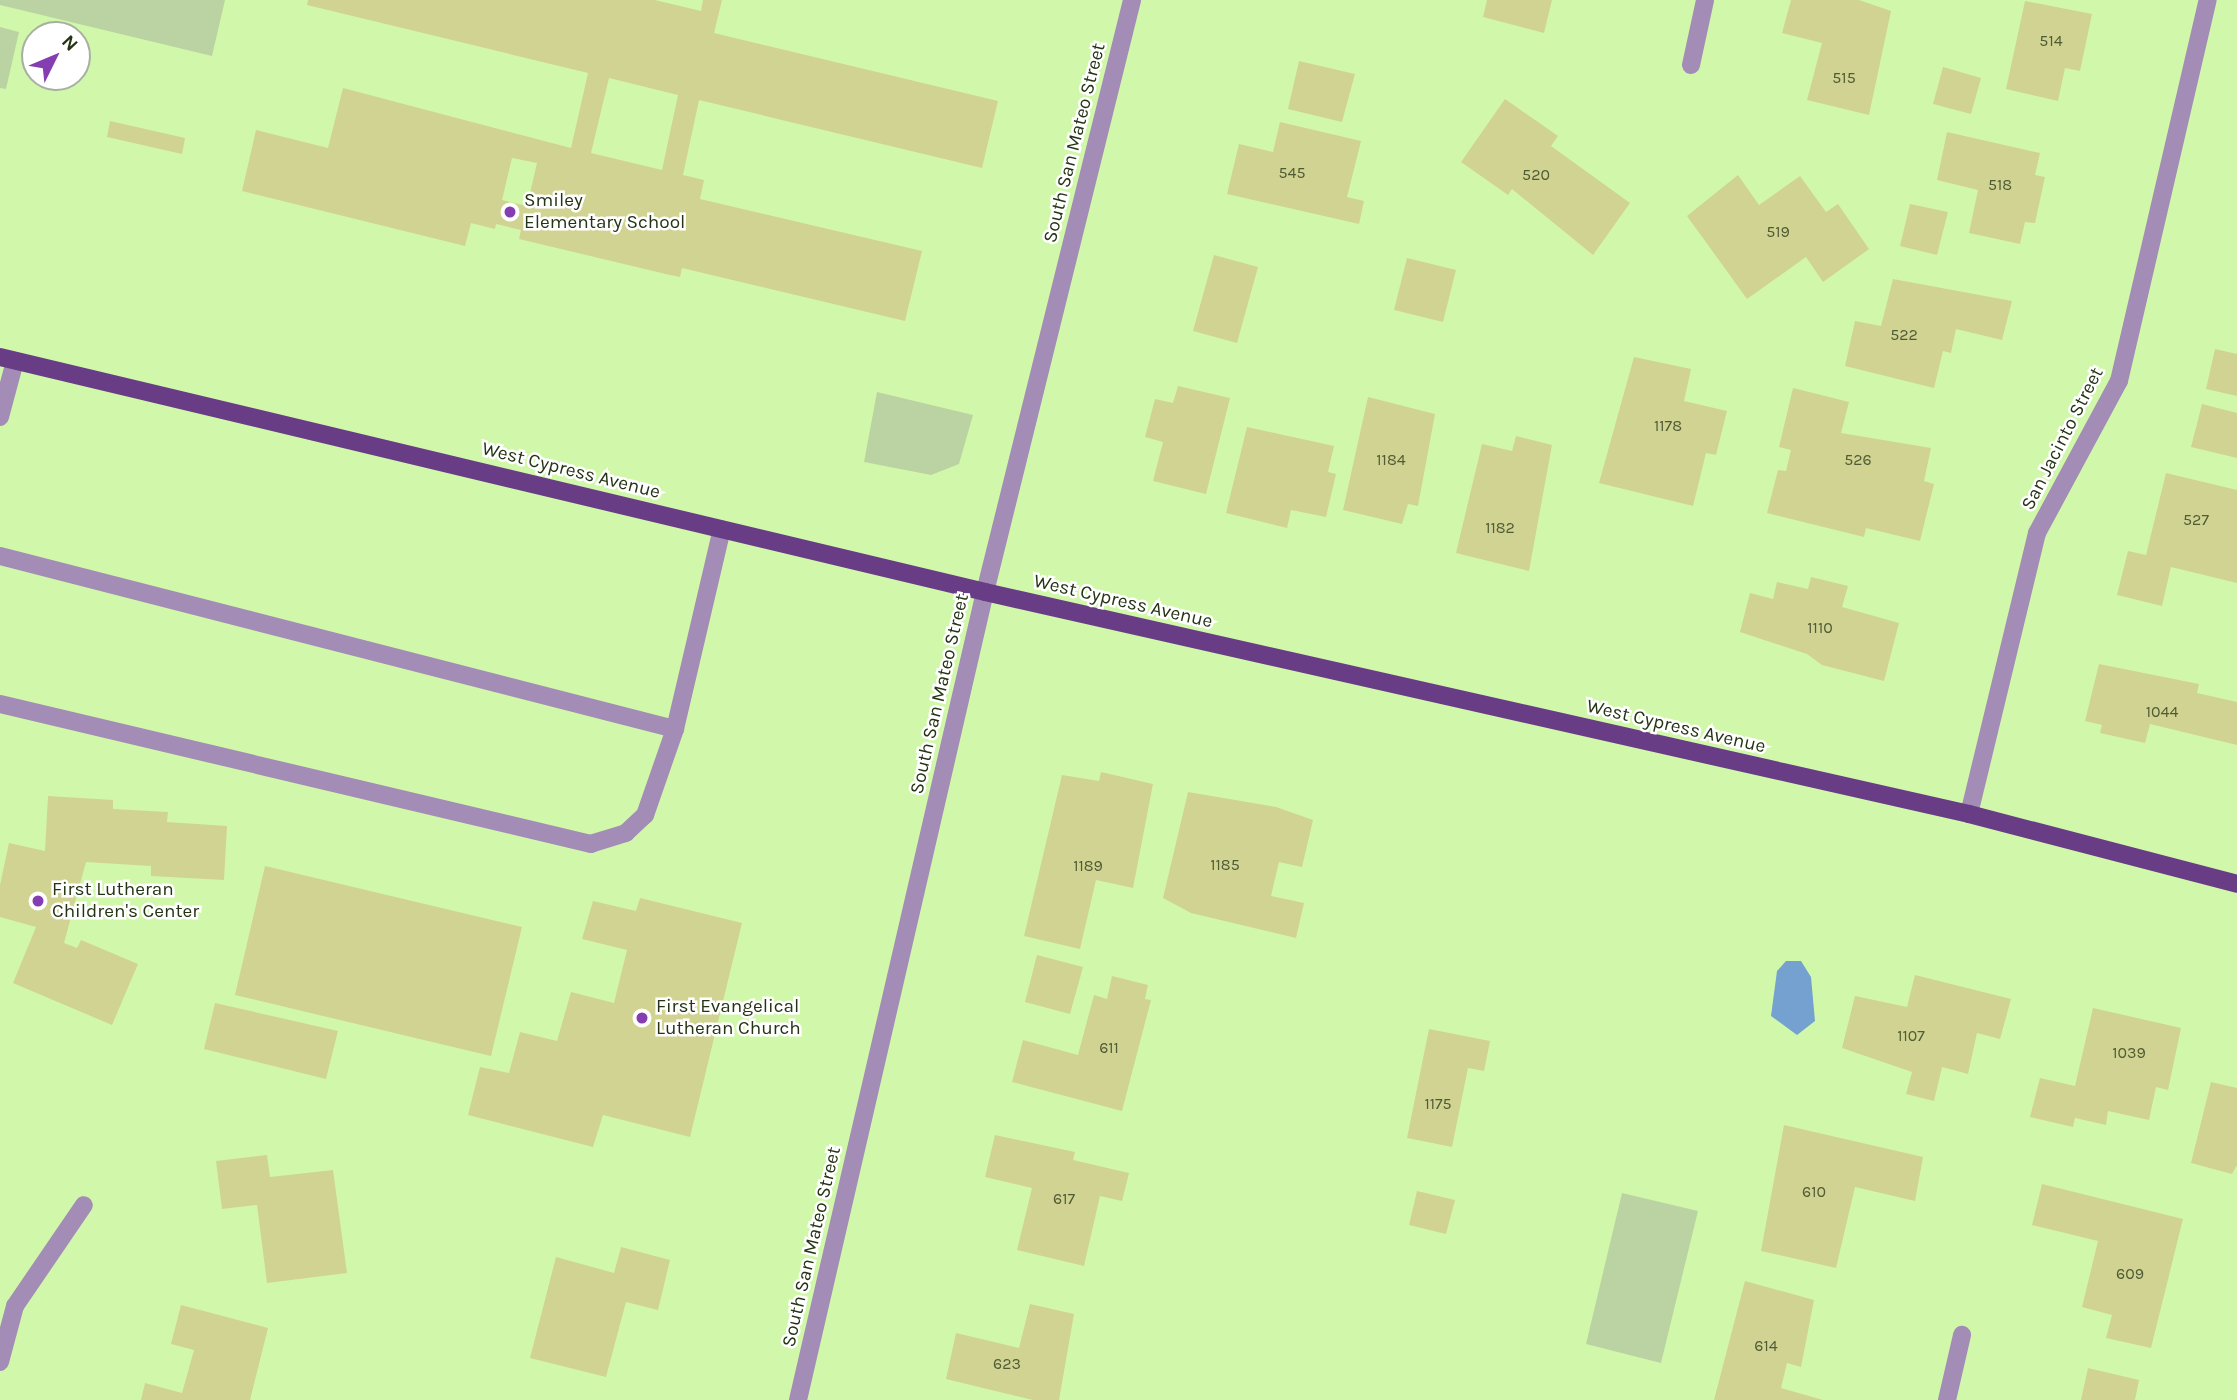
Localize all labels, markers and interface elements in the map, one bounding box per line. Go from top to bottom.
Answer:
north arrow [21,21,91,91]
text: N [57,31,83,56]
house number: 514 [2039,31,2063,51]
street label: South San Mateo Street [1039,41,1111,245]
house number: 515 [1832,68,1856,88]
house number: 545 [1279,163,1305,183]
house number: 520 [1522,165,1550,185]
house number: 518 [1988,175,2012,195]
place label: Smiley Elementary School [524,190,685,234]
marker: Smiley Elementary School [502,204,518,220]
house number: 519 [1766,222,1790,242]
house number: 522 [1890,325,1918,345]
street label: San Jacinto Street [2017,364,2109,514]
house number: 1178 [1654,416,1682,436]
street label: West Cypress Avenue [479,438,663,504]
house number: 1184 [1376,450,1406,470]
house number: 526 [1844,450,1872,470]
house number: 527 [2183,510,2209,530]
house number: 1182 [1485,518,1515,538]
street label: West Cypress Avenue [1031,570,1215,634]
street label: South San Mateo Street [906,592,974,796]
house number: 1110 [1807,618,1833,638]
street label: West Cypress Avenue [1584,695,1768,759]
house number: 1044 [2146,702,2178,722]
house number: 1185 [1210,855,1240,875]
house number: 1189 [1073,856,1103,876]
place label: First Lutheran Children's Center [52,879,199,923]
marker: First Lutheran Children's Center [30,893,46,909]
place label: First Evangelical Lutheran Church [656,996,801,1040]
marker: First Evangelical Lutheran Church [634,1010,650,1026]
house number: 1107 [1897,1026,1925,1046]
house number: 611 [1099,1038,1119,1058]
house number: 1039 [2112,1043,2146,1063]
house number: 1175 [1424,1094,1452,1114]
street label: South San Mateo Street [778,1145,846,1349]
house number: 610 [1802,1182,1826,1202]
house number: 617 [1053,1189,1075,1209]
house number: 609 [2116,1264,2144,1284]
house number: 614 [1754,1336,1778,1356]
house number: 623 [993,1354,1021,1374]

